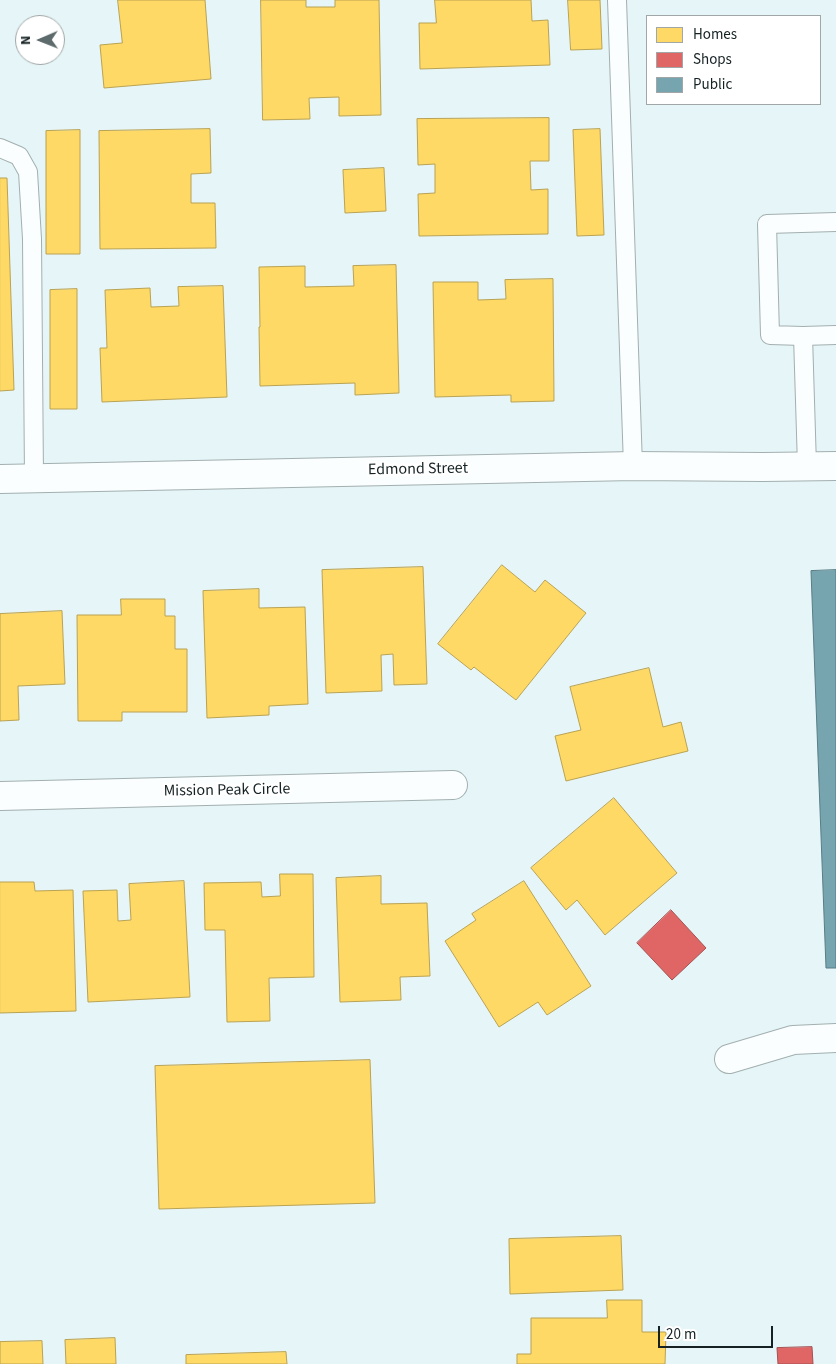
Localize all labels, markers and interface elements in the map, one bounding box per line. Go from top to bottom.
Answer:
north arrow [15,15,65,65]
legend [646,15,821,105]
text: Homes [693,24,737,45]
text: N [16,35,36,45]
text: Shops [693,49,732,70]
text: Public [693,74,732,95]
street label: Edmond Street [368,460,468,480]
street label: Mission Peak Circle [163,780,291,802]
scale bar [661,1316,776,1348]
text: 20 m [666,1324,696,1345]

